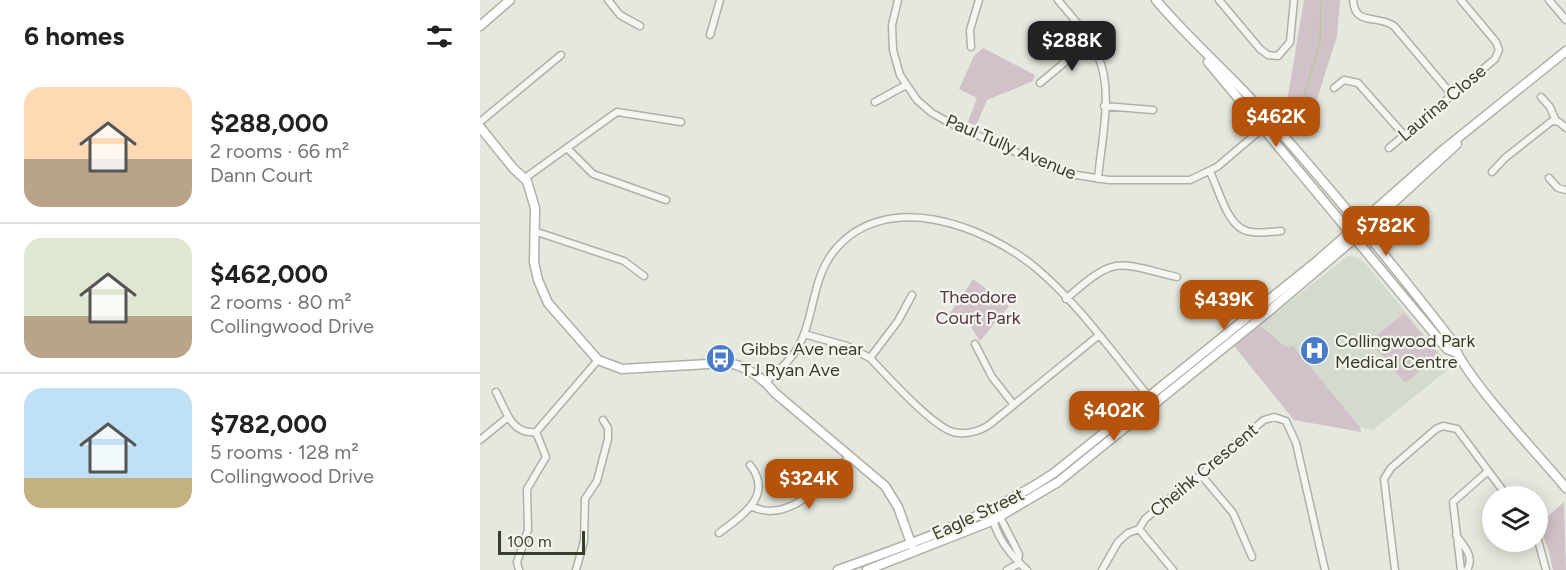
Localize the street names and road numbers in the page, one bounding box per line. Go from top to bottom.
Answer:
street label: Laurina Close [1394,60,1491,146]
street label: Paul Tully Avenue [942,110,1080,184]
street label: Cheihk Crescent [1146,418,1263,521]
street label: Eagle Street [928,483,1028,545]

